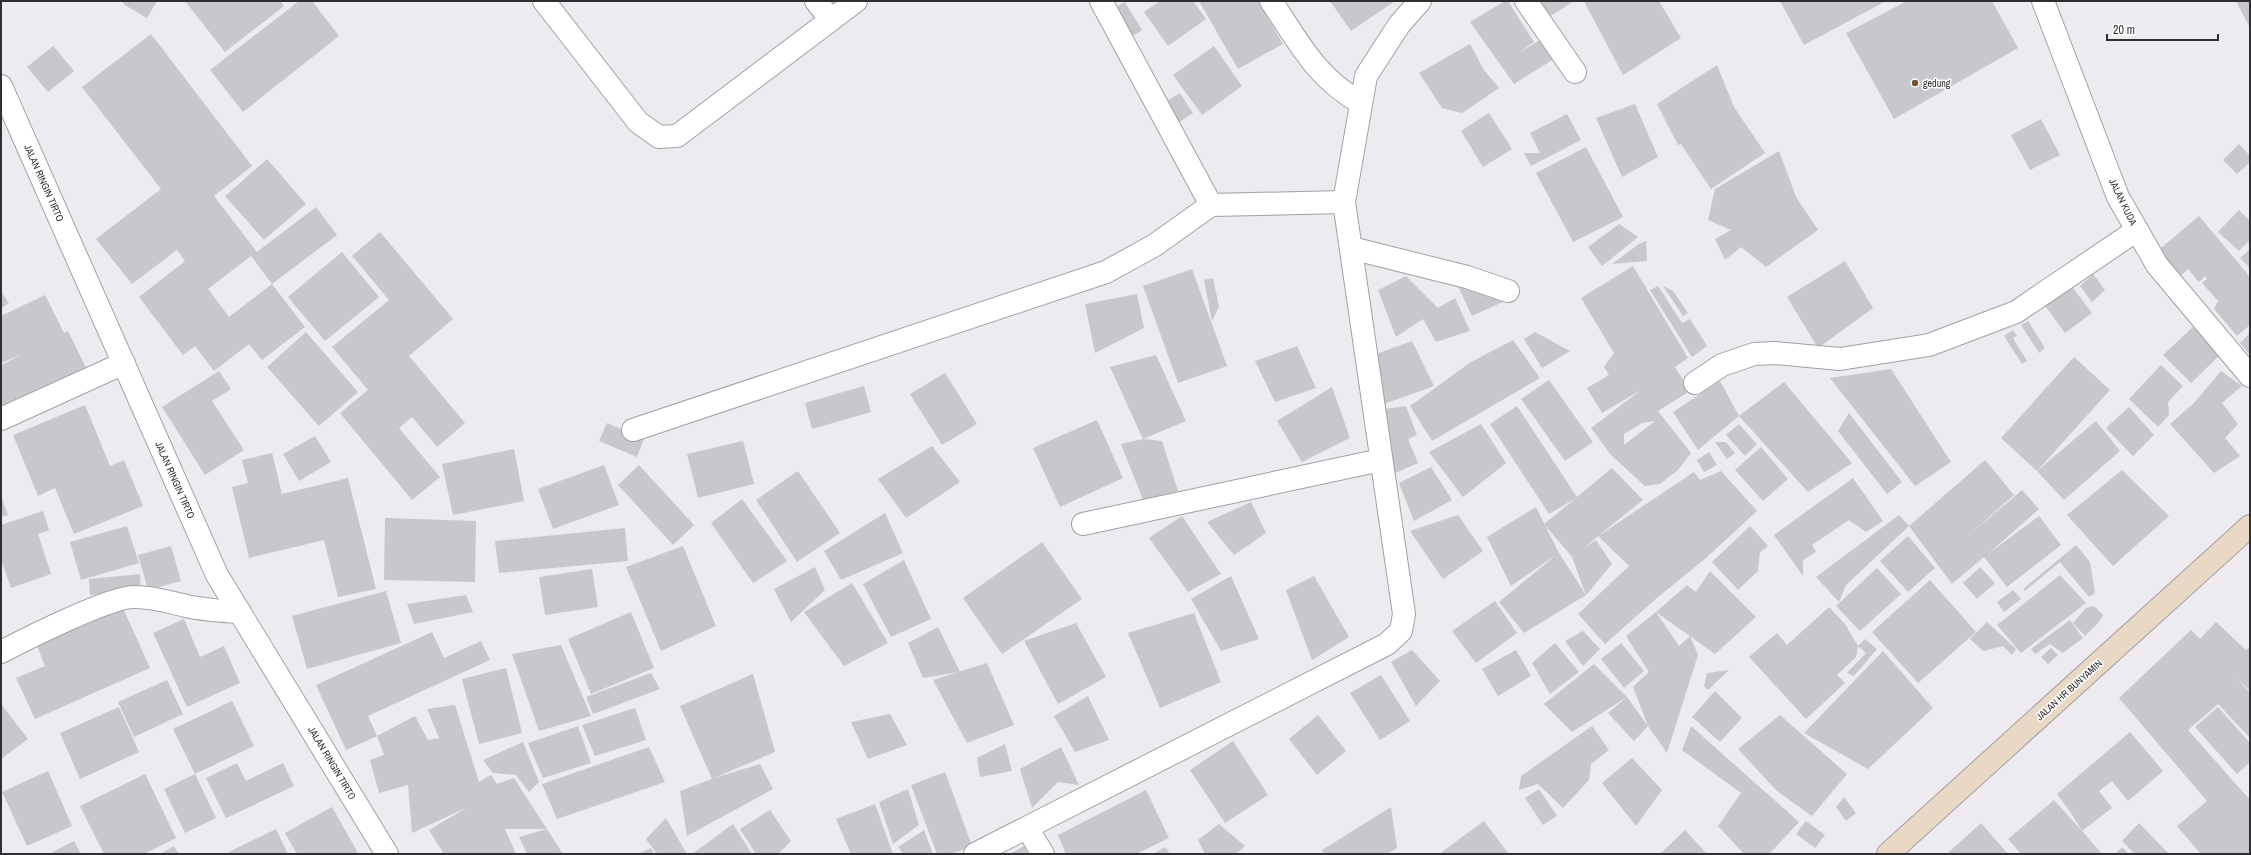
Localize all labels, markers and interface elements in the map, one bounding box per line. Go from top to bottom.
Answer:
scale bar [2107,16,2218,42]
text: 20 m [2113,22,2135,38]
place label: gedung [1923,77,1951,90]
marker: gedung [1910,78,1920,88]
street label: JALAN RINGIN TIRTO [21,142,67,224]
street label: JALAN KUDA [2106,176,2140,228]
street label: JALAN RINGIN TIRTO [152,439,198,521]
street label: JALAN HR BUNYAMIN [2033,657,2105,723]
street label: JALAN RINGIN TIRTO [305,724,359,802]

